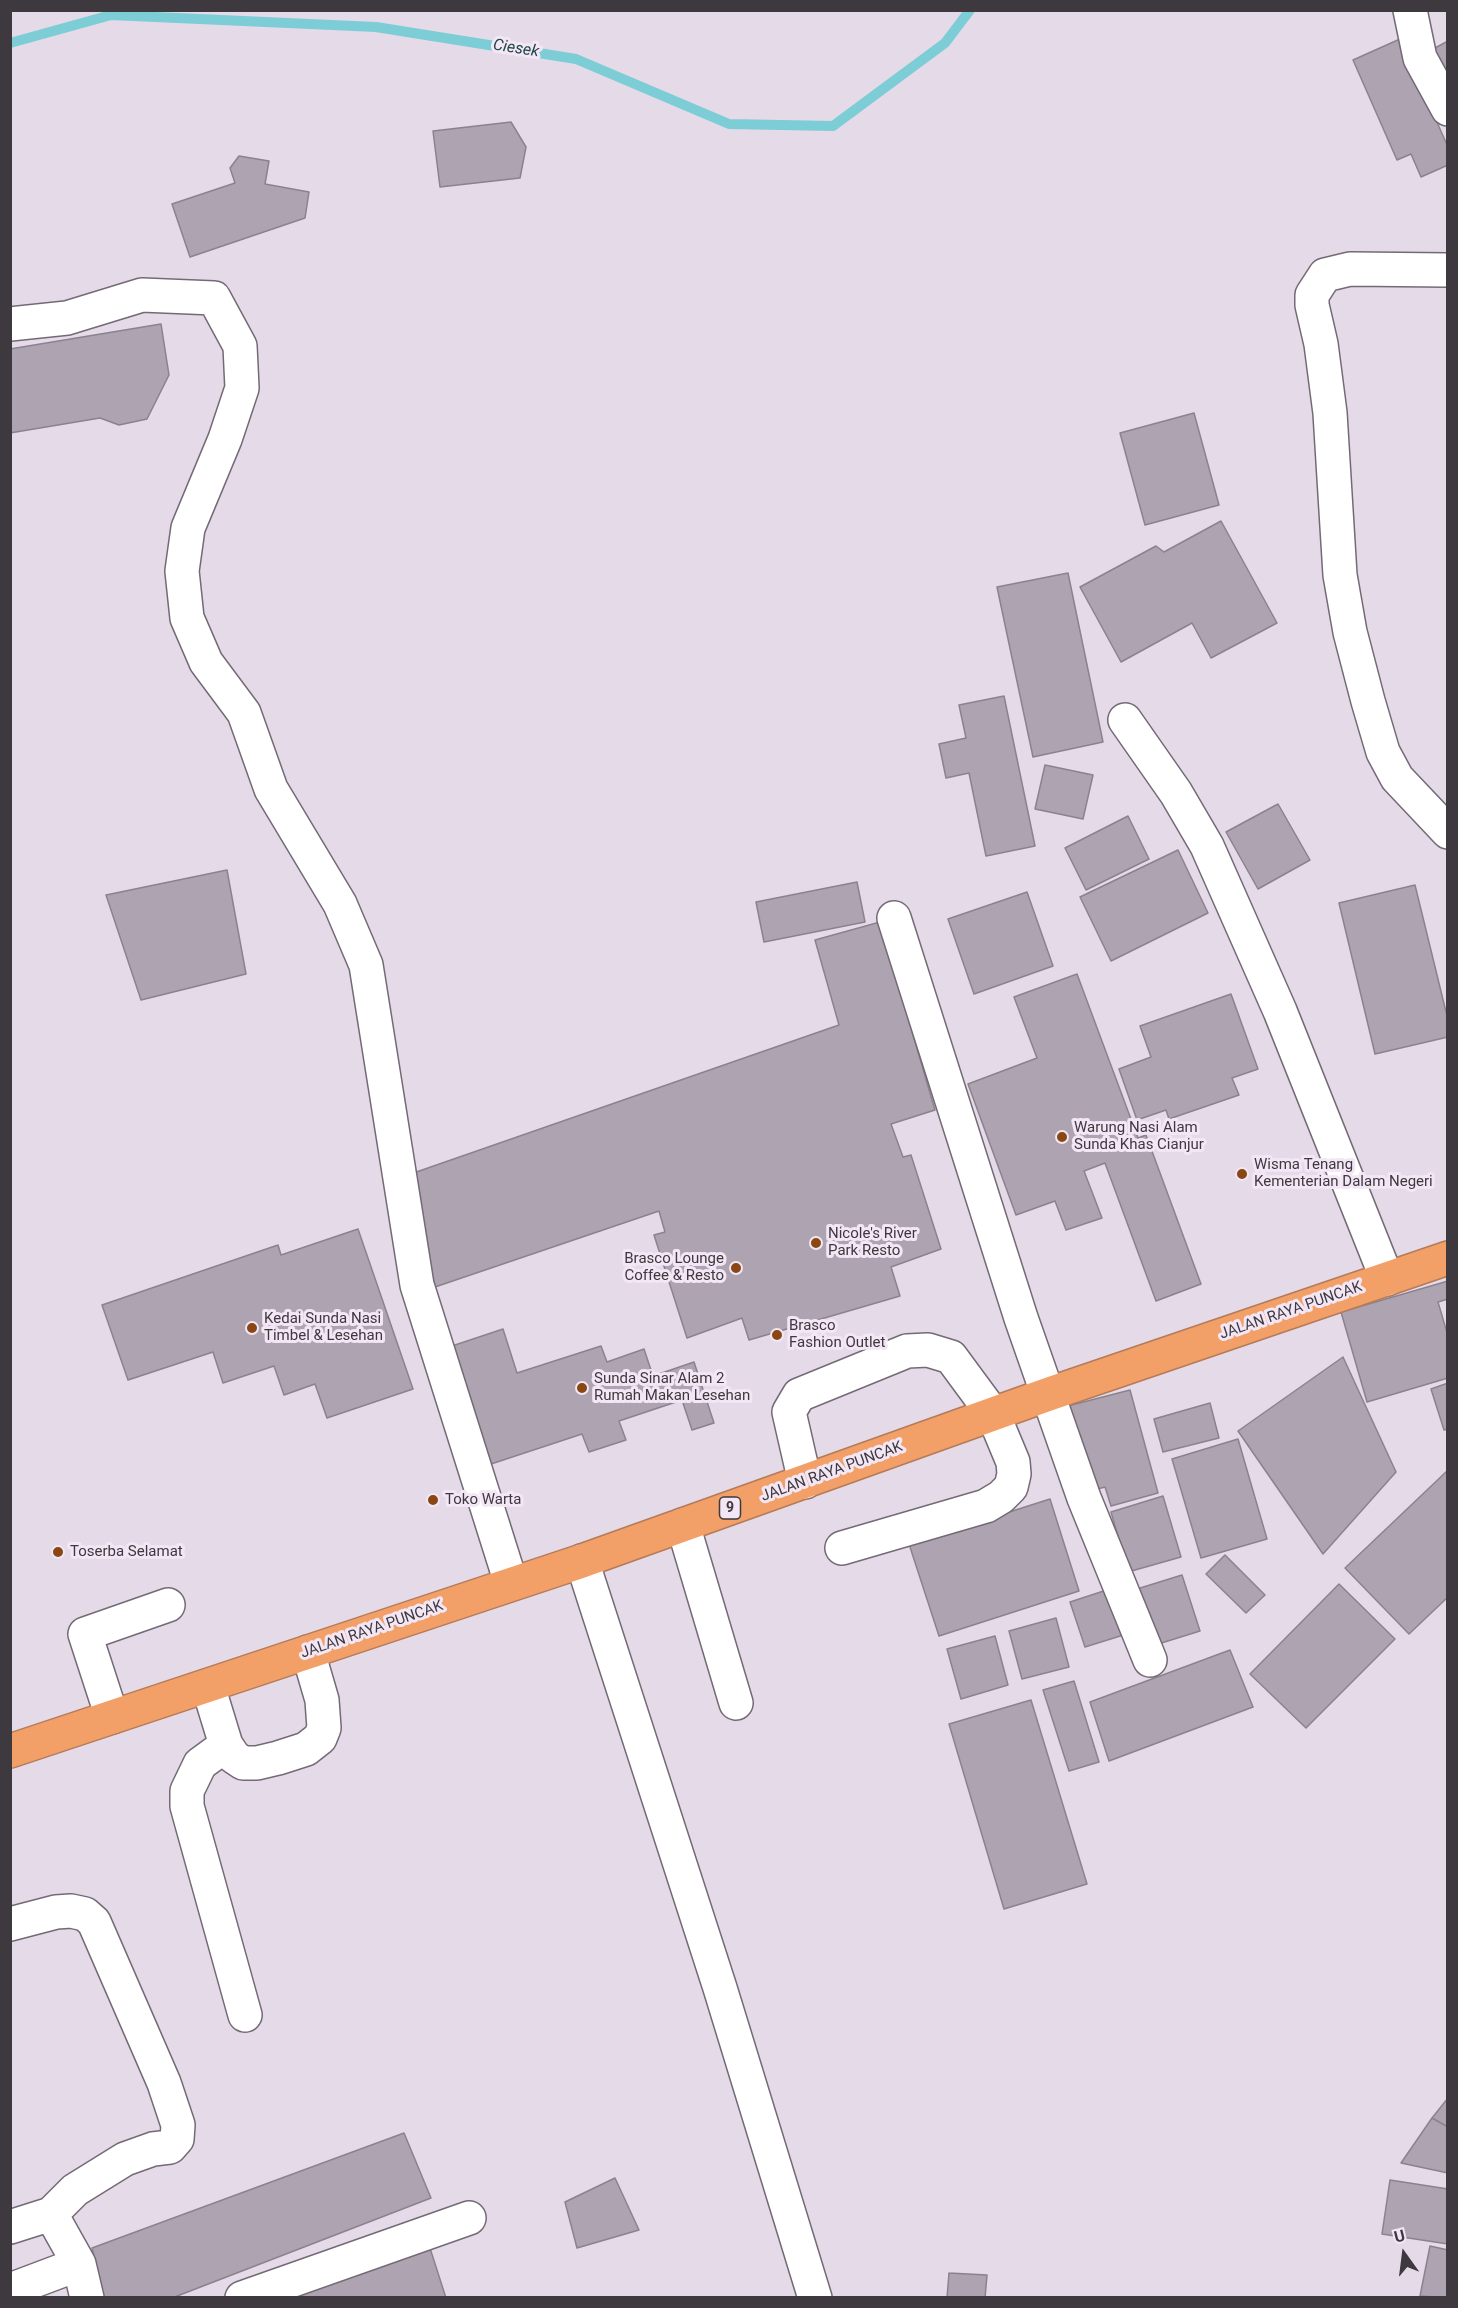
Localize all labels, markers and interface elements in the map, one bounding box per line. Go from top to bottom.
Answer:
water label: Ciesek [492,36,540,62]
place label: Warung Nasi Alam Sunda Khas Cianjur [1074,1119,1204,1154]
marker: Warung Nasi Alam Sunda Khas Cianjur [1055,1130,1069,1144]
place label: Wisma Tenang Kementerian Dalam Negeri [1254,1156,1433,1191]
marker: Wisma Tenang Kementerian Dalam Negeri [1235,1167,1249,1181]
place label: Nicole's River Park Resto [828,1225,917,1260]
marker: Nicole's River Park Resto [809,1236,823,1250]
place label: Brasco Lounge Coffee & Resto [624,1250,724,1285]
marker: Brasco Lounge Coffee & Resto [729,1261,743,1275]
street label: JALAN RAYA PUNCAK [1217,1278,1365,1344]
place label: Kedai Sunda Nasi Timbel & Lesehan [264,1310,383,1345]
place label: Brasco Fashion Outlet [789,1317,885,1352]
marker: Kedai Sunda Nasi Timbel & Lesehan [245,1321,259,1335]
marker: Brasco Fashion Outlet [770,1328,784,1342]
place label: Sunda Sinar Alam 2 Rumah Makan Lesehan [594,1370,750,1405]
marker: Sunda Sinar Alam 2 Rumah Makan Lesehan [575,1381,589,1395]
street label: JALAN RAYA PUNCAK [759,1438,905,1506]
place label: Toko Warta [445,1491,521,1509]
marker: Toko Warta [426,1493,440,1507]
road number: 9 [720,1497,740,1519]
place label: Toserba Selamat [70,1543,183,1561]
marker: Toserba Selamat [51,1545,65,1559]
street label: JALAN RAYA PUNCAK [298,1597,446,1663]
north arrow [1374,2224,1434,2284]
text: U [1392,2226,1407,2247]

